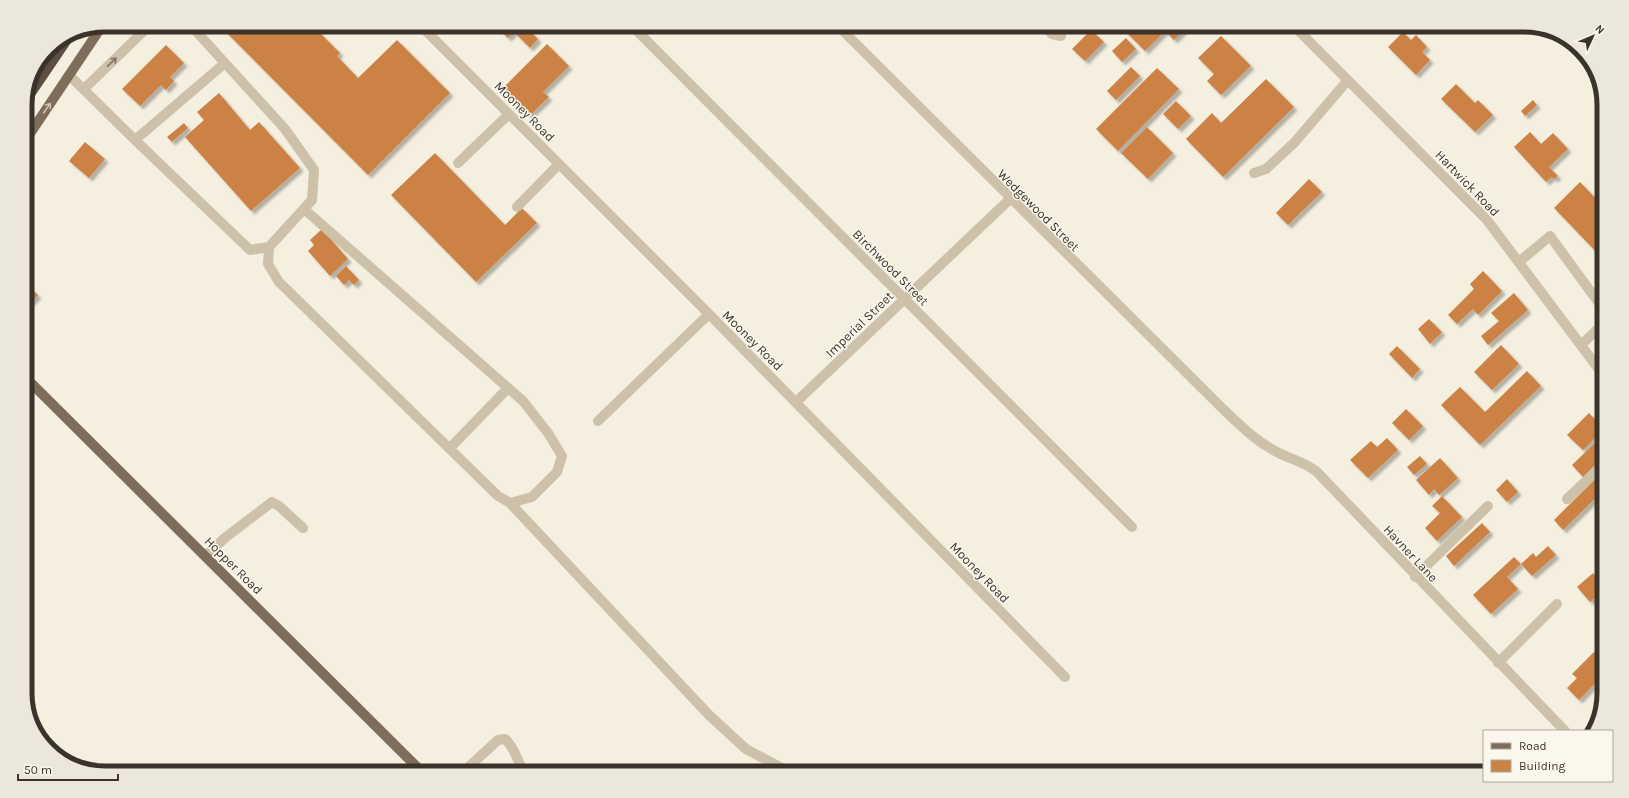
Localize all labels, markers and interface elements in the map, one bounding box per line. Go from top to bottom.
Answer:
north arrow [1573,16,1613,56]
text: N [1592,22,1607,37]
one-way arrow [107,57,117,67]
street label: Mooney Road [491,78,558,145]
one-way arrow [43,103,51,114]
street label: Hartwick Road [1432,147,1503,219]
street label: Wedgewood Street [995,166,1083,255]
street label: Birchwood Street [850,226,932,309]
street label: Imperial Street [822,288,896,360]
street label: Mooney Road [719,307,786,374]
street label: Havner Lane [1380,522,1441,585]
street label: Hopper Road [202,533,266,597]
street label: Mooney Road [947,539,1012,606]
legend [1483,730,1613,782]
text: Road [1519,739,1547,753]
scale bar [18,756,118,782]
text: Building [1519,759,1566,773]
text: 50 m [24,763,52,777]

